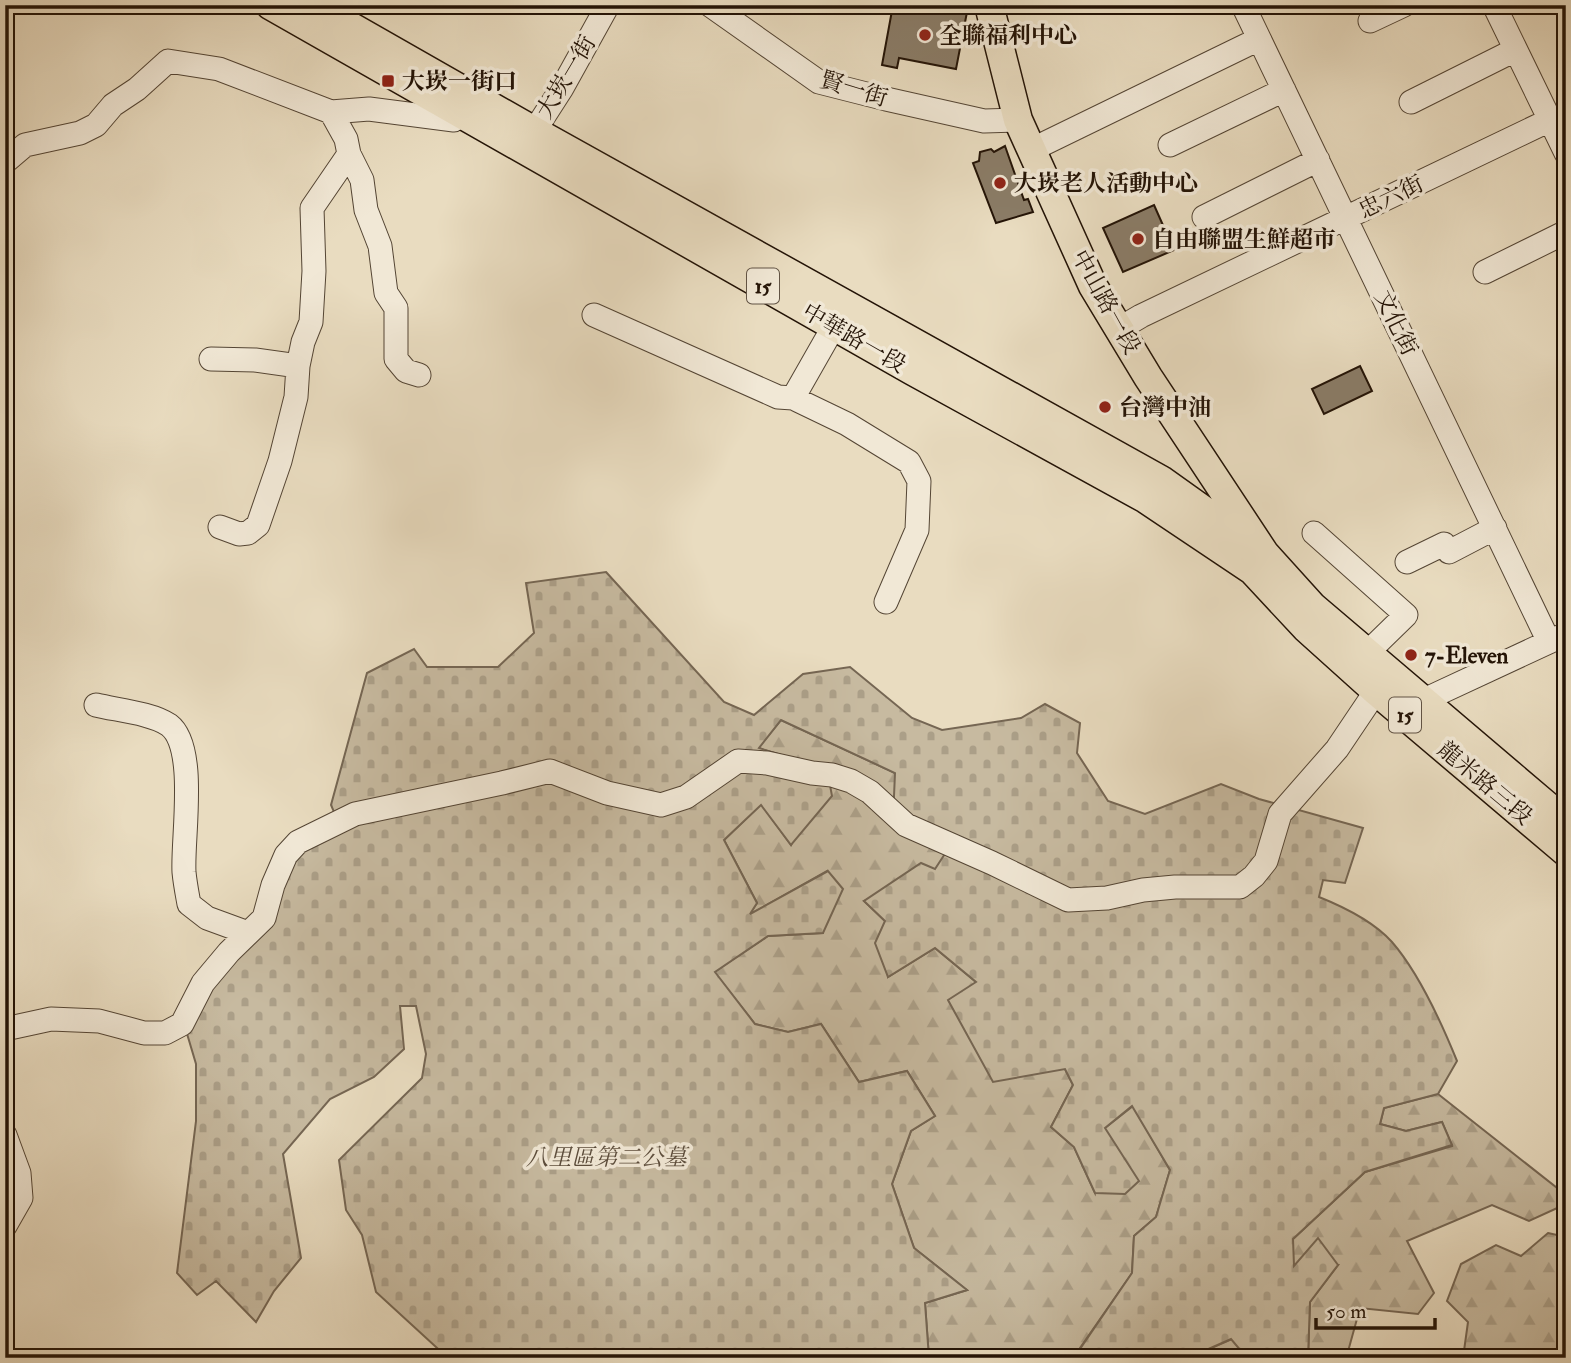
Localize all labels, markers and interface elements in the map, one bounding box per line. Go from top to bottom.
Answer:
place label: 全聯福利中心 [939,21,1077,50]
marker: 全聯福利中心 [917,27,933,43]
street label: 大崁一街 [530,30,602,124]
street label: 賢一街 [817,65,891,113]
place label: 大崁一街口 [402,67,517,96]
marker: 大崁一街口 [380,73,396,89]
place label: 大崁老人活動中心 [1014,169,1198,198]
street label: 忠六街 [1354,169,1428,225]
marker: 大崁老人活動中心 [992,175,1008,191]
place label: 自由聯盟生鮮超市 [1152,225,1336,254]
marker: 自由聯盟生鮮超市 [1130,231,1146,247]
street label: 中山路一段 [1065,245,1147,359]
road number: 15 [747,268,779,304]
street label: 文化街 [1368,286,1424,360]
street label: 中華路一段 [797,297,911,379]
place label: 台灣中油 [1119,393,1211,422]
marker: 台灣中油 [1097,399,1113,415]
place label: 7-Eleven [1425,641,1509,670]
marker: 7-Eleven [1403,647,1419,663]
road number: 15 [1389,698,1421,732]
street label: 龍米路三段 [1432,735,1538,831]
park label: 八里區第二公墓 [526,1143,691,1172]
scale bar [1316,1286,1434,1330]
text: 50 m [1326,1298,1367,1325]

